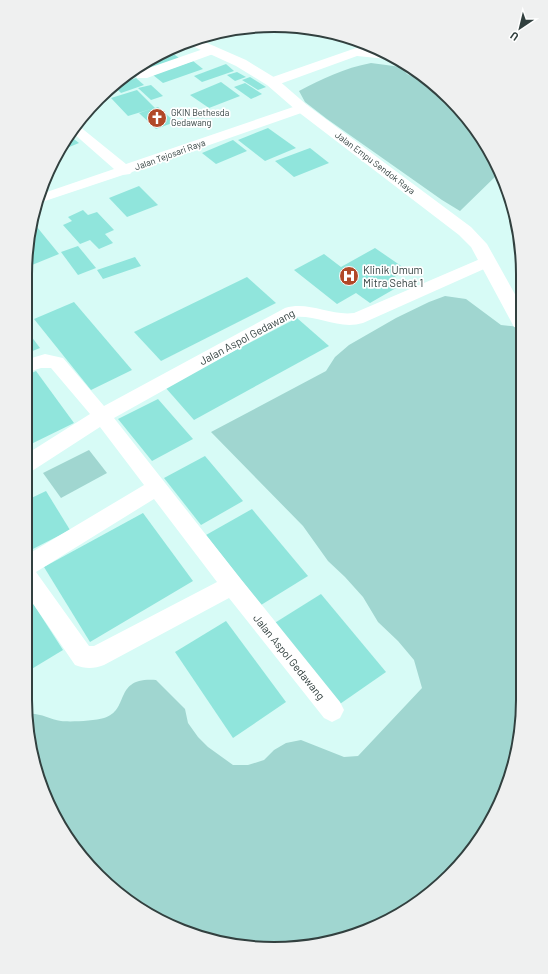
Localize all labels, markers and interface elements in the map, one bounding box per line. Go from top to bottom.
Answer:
north arrow [500,8,540,48]
text: U [507,29,521,44]
church icon: GKIN Bethesda Gedawang [146,107,168,129]
place label: GKIN Bethesda Gedawang [171,107,229,128]
street label: Jalan Empu Sendok Raya [333,129,417,196]
street label: Jalan Tejosari Raya [133,137,207,172]
place label: Klinik Umum Mitra Sehat 1 [363,263,423,289]
hospital icon: Klinik Umum Mitra Sehat 1 [338,265,360,287]
street label: Jalan Aspol Gedawang [197,306,297,367]
street label: Jalan Aspol Gedawang [251,611,328,702]

